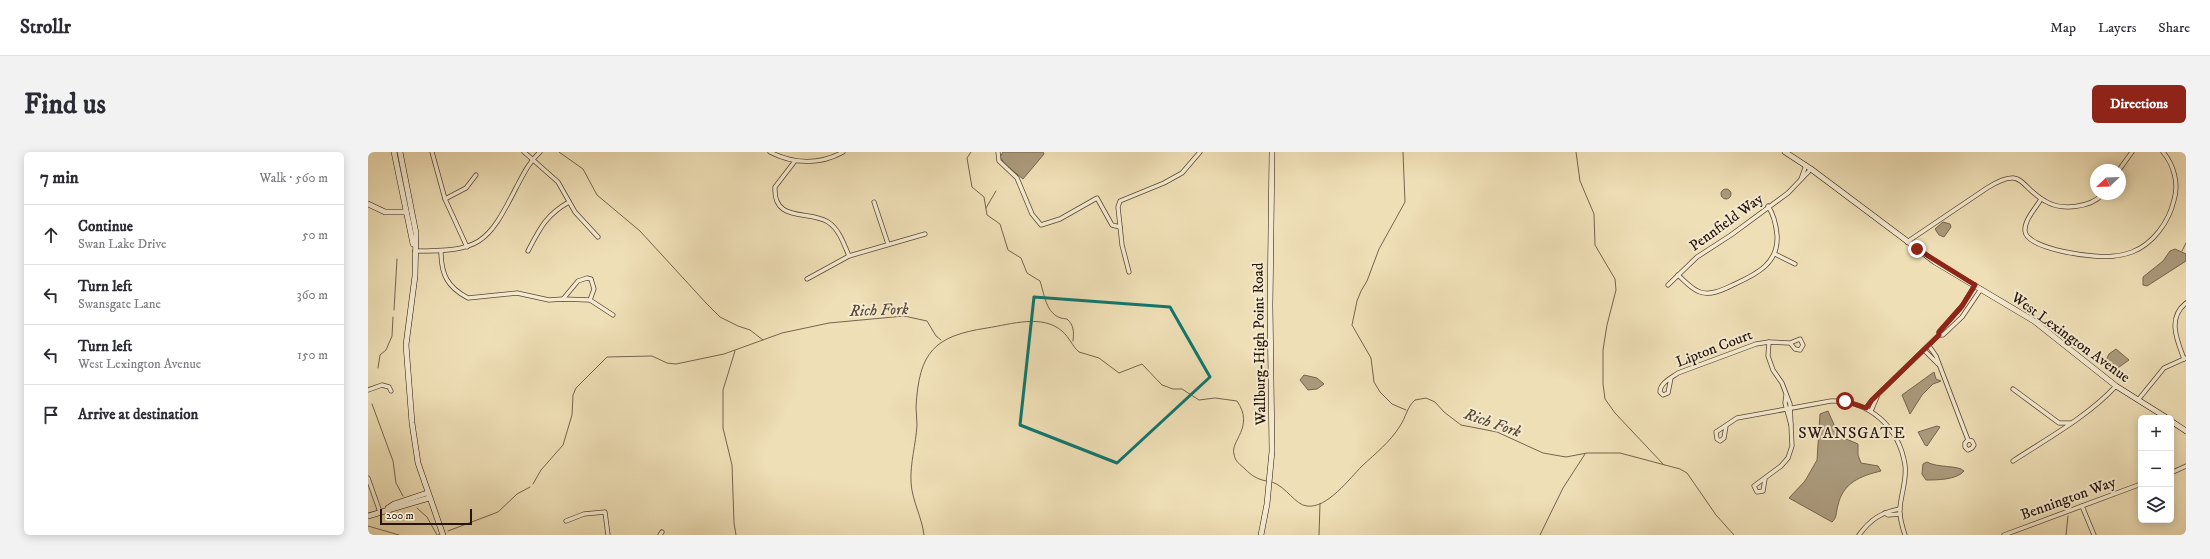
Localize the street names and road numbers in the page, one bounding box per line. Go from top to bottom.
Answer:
street label: Pennfield Way [1686,189,1768,256]
street label: Wallburg-High Point Road [1249,262,1270,427]
street label: West Lexington Avenue [2007,287,2134,387]
street label: Lipton Court [1673,325,1755,372]
street label: Bennington Way [2018,472,2119,524]

